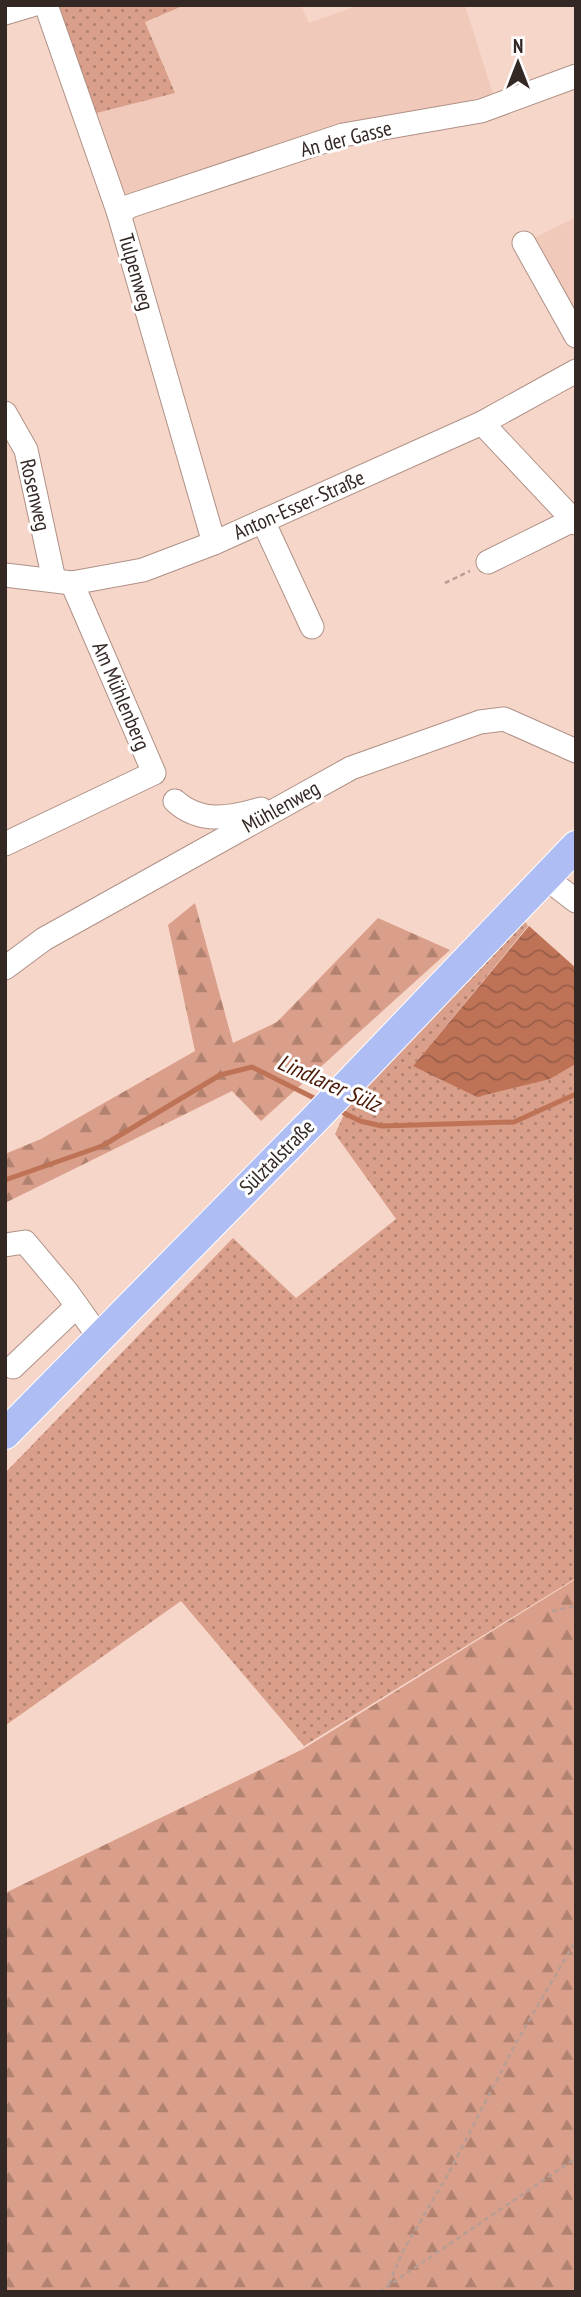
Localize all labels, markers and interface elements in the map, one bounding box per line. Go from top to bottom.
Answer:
north arrow [483,28,553,98]
text: N [513,34,523,58]
street label: An der Gasse [297,114,394,163]
street label: Tulpenweg [113,230,160,313]
street label: Rosenweg [14,456,57,534]
street label: Anton-Esser-Straße [229,464,369,546]
street label: Am Mühlenberg [87,638,156,754]
street label: Mühlenweg [237,774,324,839]
water label: Lindlarer Sülz [273,1047,388,1119]
street label: Sülztalstraße [233,1113,320,1200]

